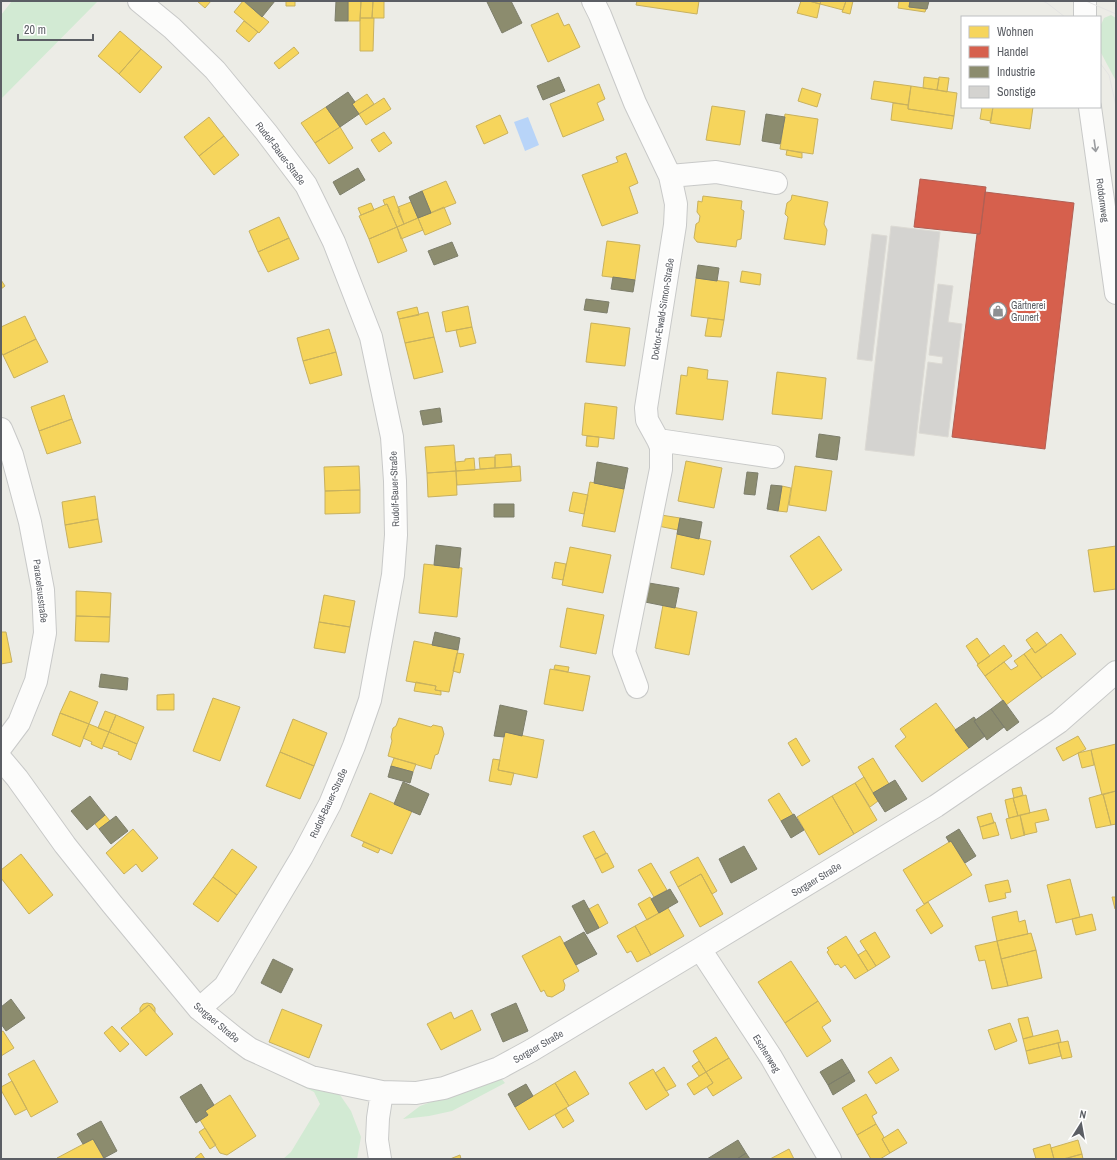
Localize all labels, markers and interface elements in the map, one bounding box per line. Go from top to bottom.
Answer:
scale bar [18,16,93,42]
legend [961,16,1101,108]
text: 20 m [24,22,46,38]
text: Wohnen [997,24,1033,40]
text: Handel [997,44,1028,60]
text: Industrie [997,64,1035,80]
text: Sonstige [997,84,1036,100]
street label: Rudolf-Bauer-Straße [253,119,309,188]
one-way arrow [1091,139,1099,152]
street label: Rotdornweg [1093,177,1112,223]
street label: Doktor-Ewald-Simon-Straße [648,257,677,361]
place label: Gärtnerei Grunert [1011,299,1046,324]
shop icon: Gärtnerei Grunert [988,301,1008,321]
street label: Rudolf-Bauer-Straße [387,451,402,527]
street label: Paracelsusstraße [30,559,51,624]
street label: Rudolf-Bauer-Straße [307,766,351,840]
street label: Sorgaer Straße [789,859,844,899]
street label: Sorgaer Straße [191,999,243,1046]
street label: Sorgaer Straße [511,1027,566,1066]
street label: Eschenweg [750,1032,784,1075]
north arrow [1061,1104,1101,1144]
text: N [1078,1107,1087,1122]

